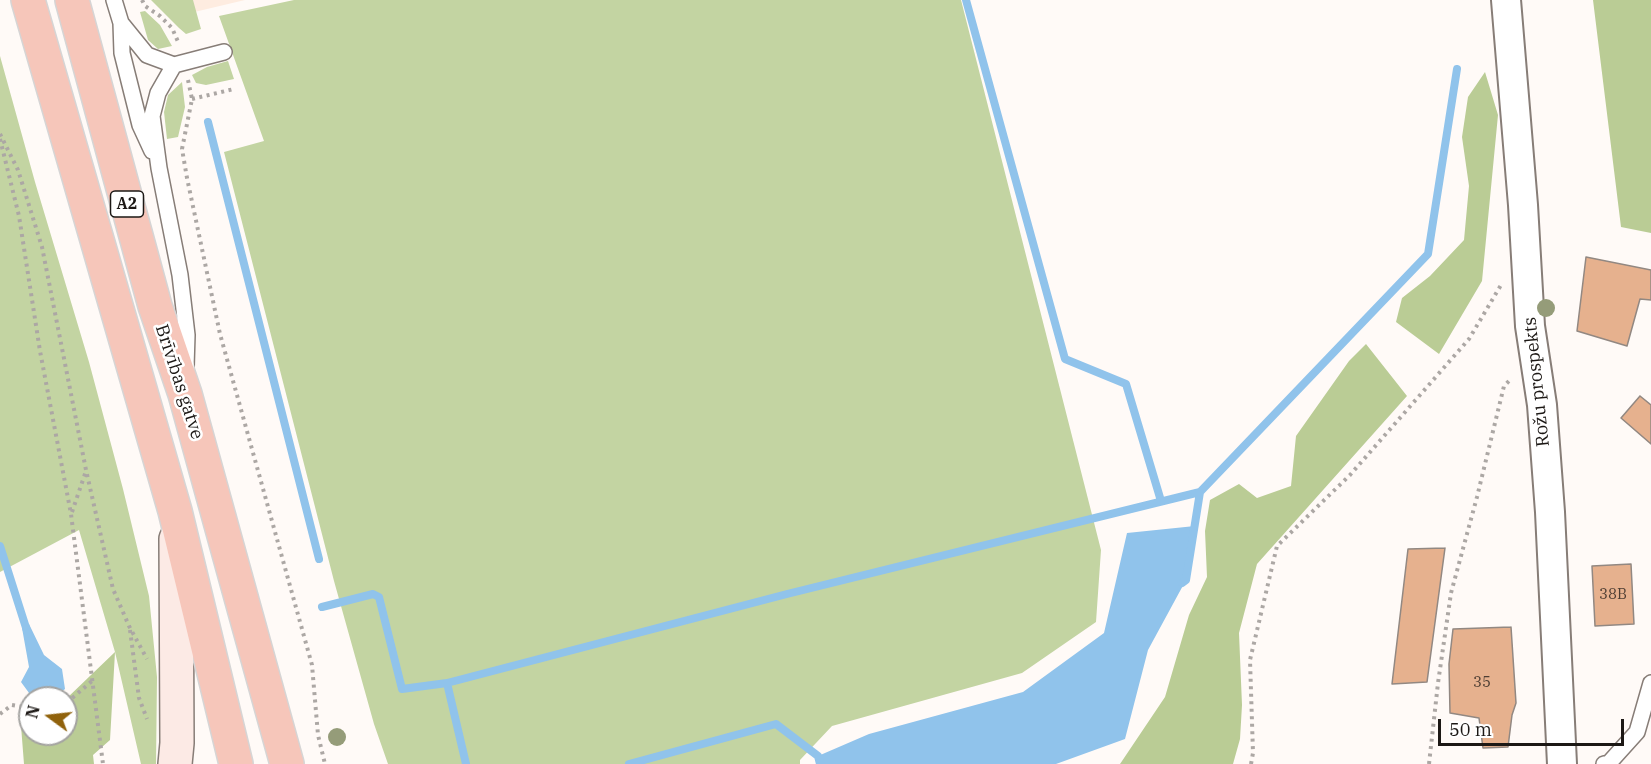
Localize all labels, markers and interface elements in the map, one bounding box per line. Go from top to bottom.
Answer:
road number: A2 [110,191,144,217]
street label: Rožu prospekts [1519,316,1555,448]
street label: Brīvības gatve [150,322,208,442]
house number: 38B [1599,586,1627,604]
house number: 35 [1473,674,1491,692]
north arrow [18,686,78,746]
text: N [21,703,44,721]
scale bar [1441,707,1627,745]
text: 50 m [1449,718,1492,741]

